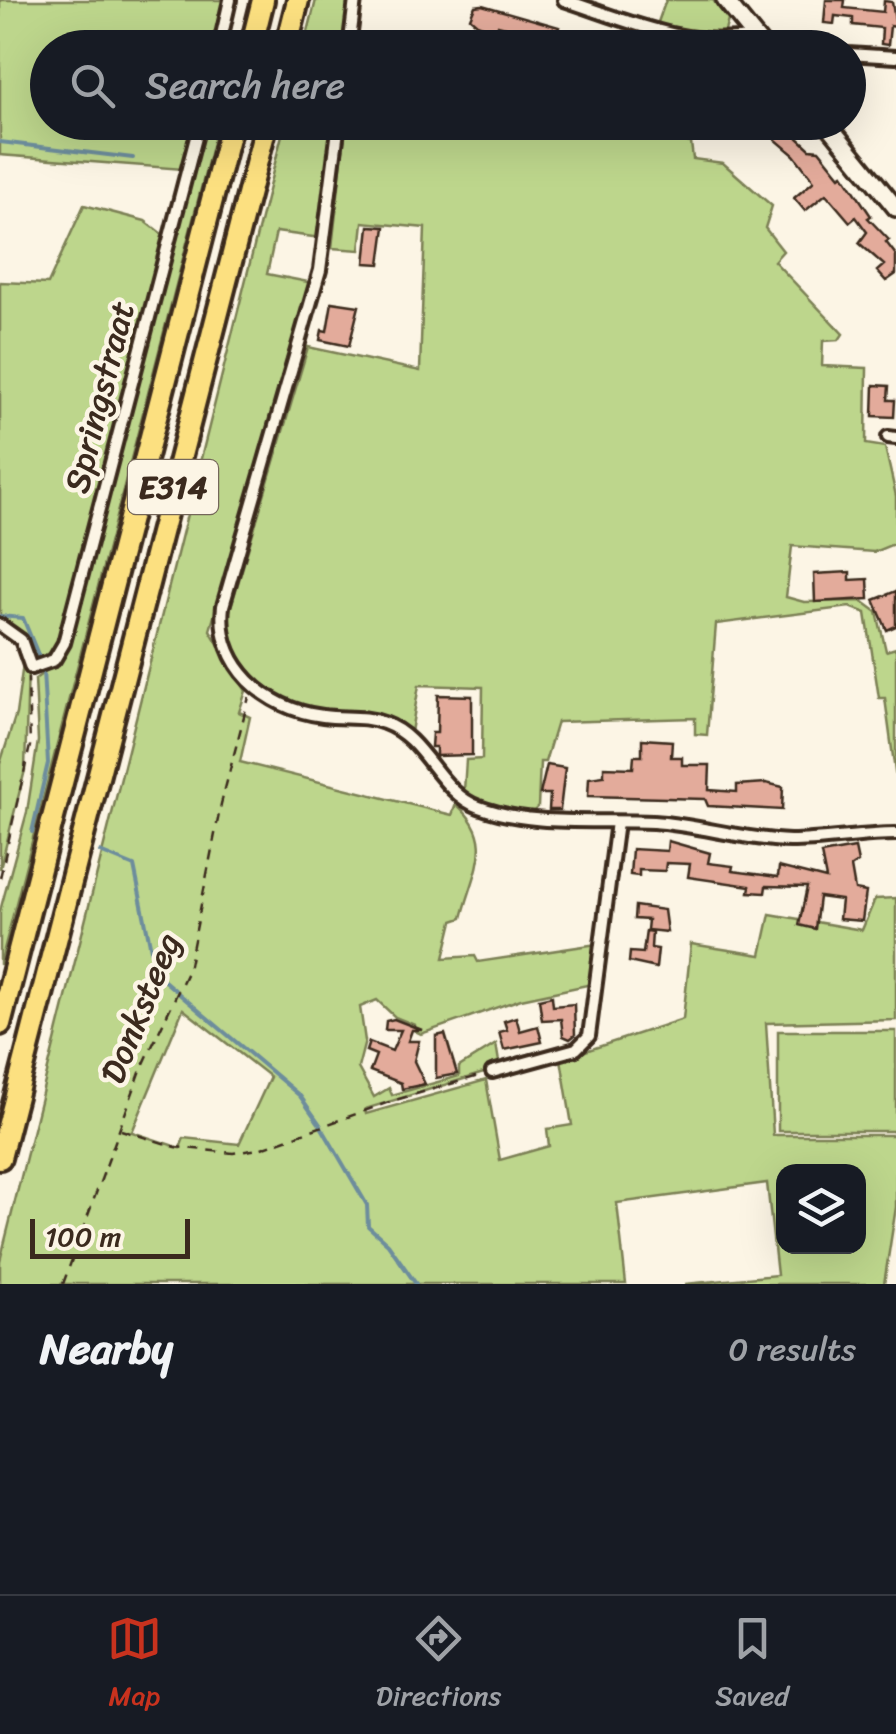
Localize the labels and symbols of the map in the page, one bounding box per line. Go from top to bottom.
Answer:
street label: Springstraat [45,294,153,500]
road number: E314 [128,460,218,514]
street label: Donksteeg [82,923,198,1093]
scale bar [30,1214,190,1258]

